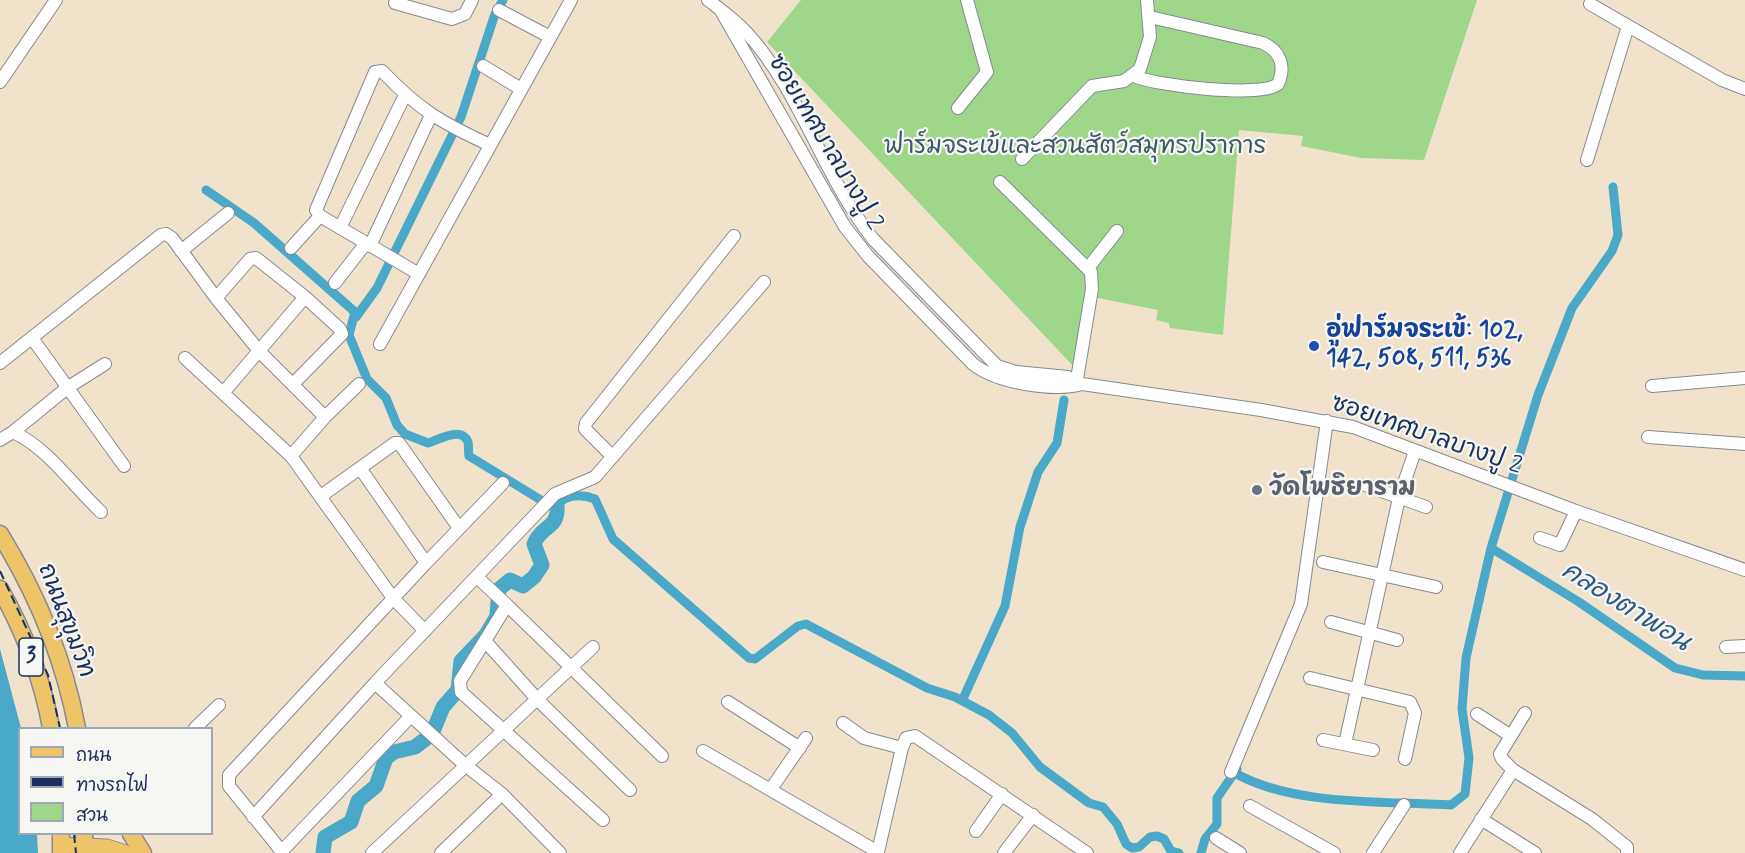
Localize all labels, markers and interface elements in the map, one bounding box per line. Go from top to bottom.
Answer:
street label: ซอยเทศบาลบางปู 2 [760,50,888,236]
park label: ฟาร์มจระเข้และสวนสัตว์สมุทรปราการ [884,134,1266,162]
place label: อู่ฟาร์มจระเข้: 102, 142, 508, 511, 536 [1326,318,1523,374]
marker: อู่ฟาร์มจระเข้: 102, 142, 508, 511, 536 [1307,339,1321,353]
street label: ซอยเทศบาลบางปู 2 [1327,390,1525,482]
place label: วัดโพธิยาราม [1269,476,1415,504]
marker: วัดโพธิยาราม [1250,483,1264,497]
water label: คลองตาพอน [1555,556,1695,660]
street label: ถนนสุขุมวิท [30,560,100,682]
road number: 3 [19,638,43,676]
legend [18,727,213,835]
text: ถนน [76,744,111,768]
text: ทางรถไฟ [76,774,148,798]
text: สวน [76,804,108,828]

